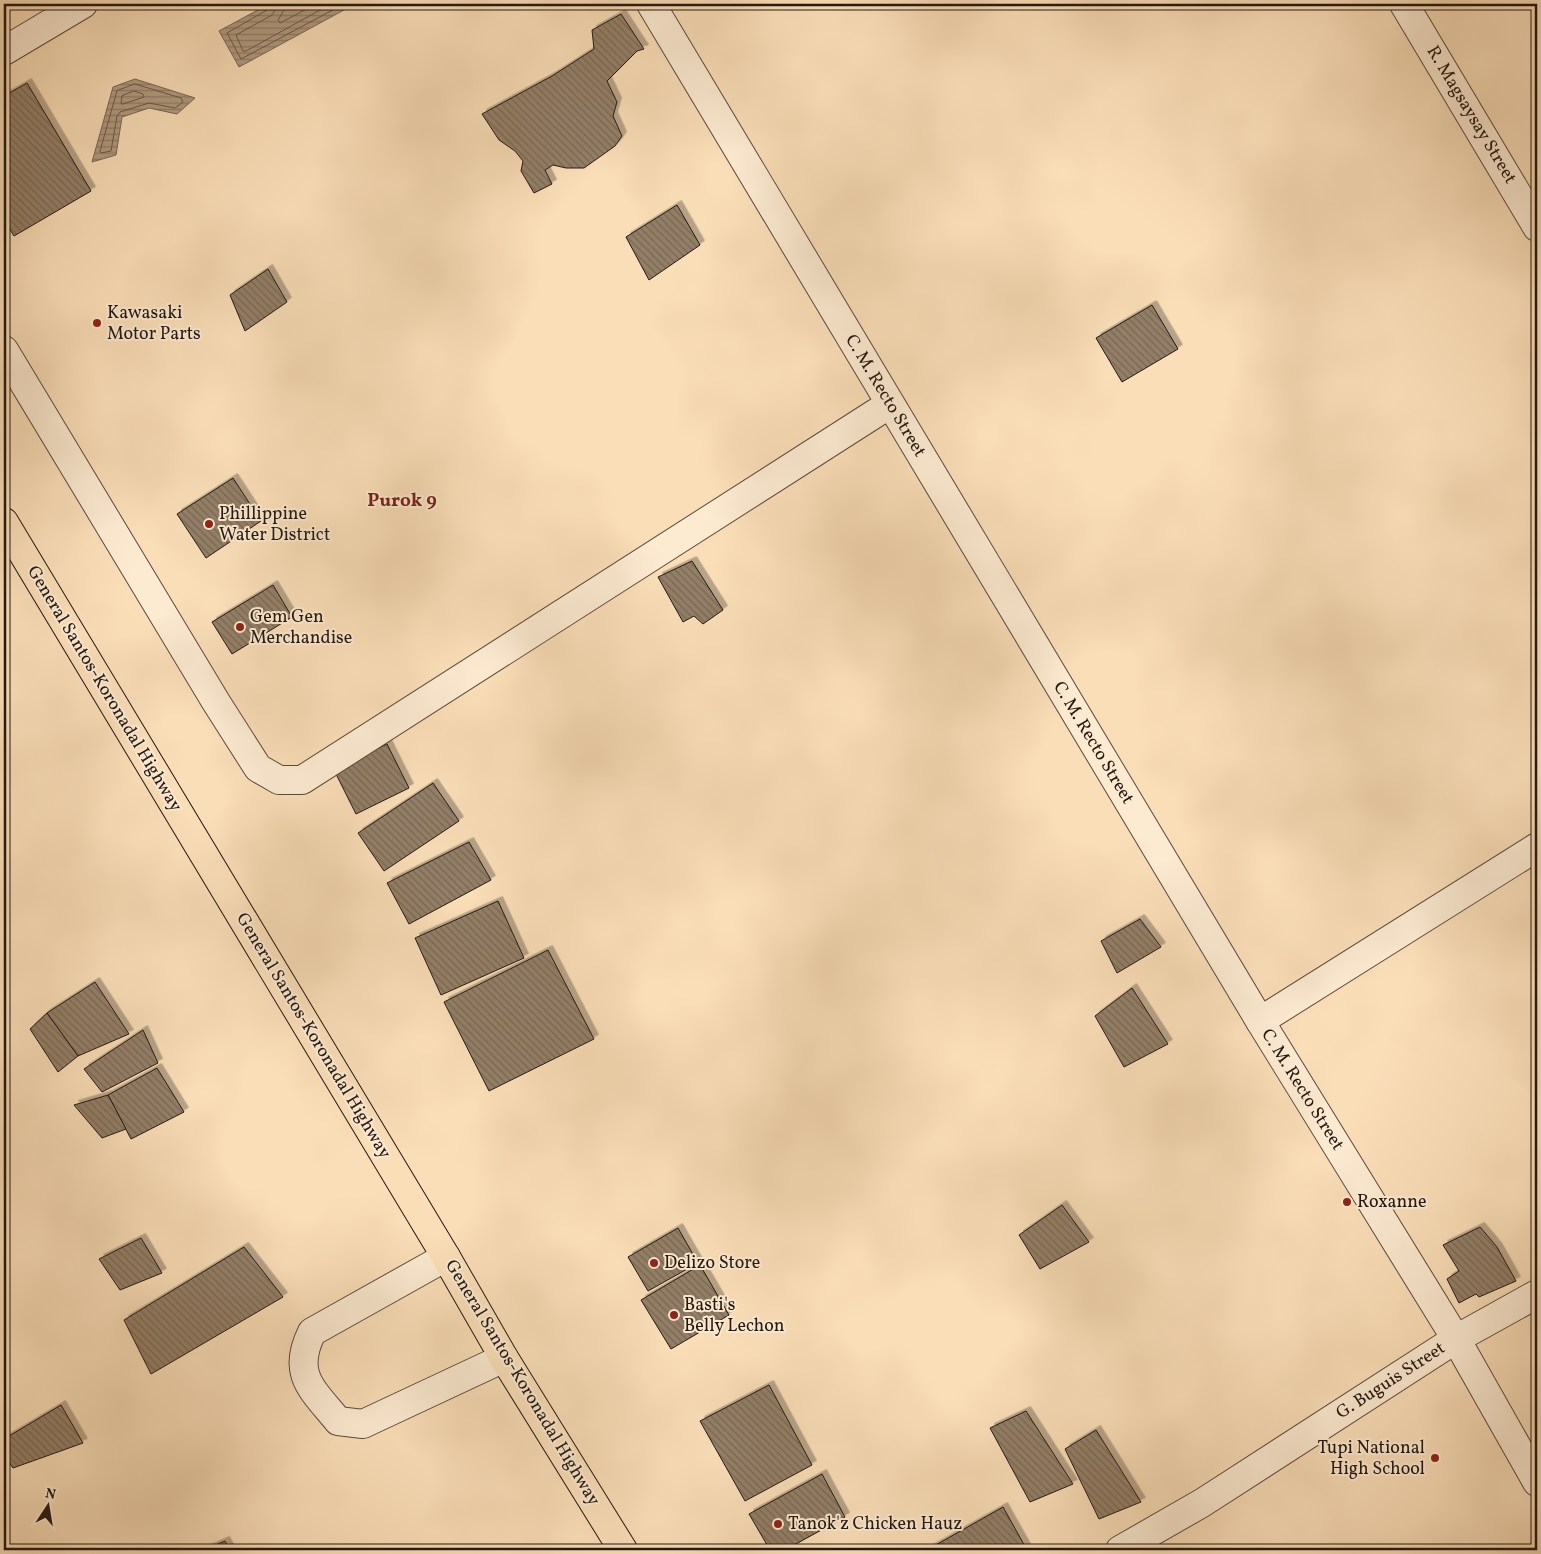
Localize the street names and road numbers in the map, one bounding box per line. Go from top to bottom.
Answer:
street label: R. Magsaysay Street [1420,41,1522,189]
street label: C. M. Recto Street [838,330,932,462]
street label: General Santos-Koronadal Highway [20,561,188,817]
street label: C. M. Recto Street [1046,677,1140,809]
street label: General Santos-Koronadal Highway [229,908,397,1164]
street label: C. M. Recto Street [1255,1024,1349,1156]
street label: General Santos-Koronadal Highway [438,1255,606,1511]
street label: G. Buguis Street [1332,1336,1450,1426]

